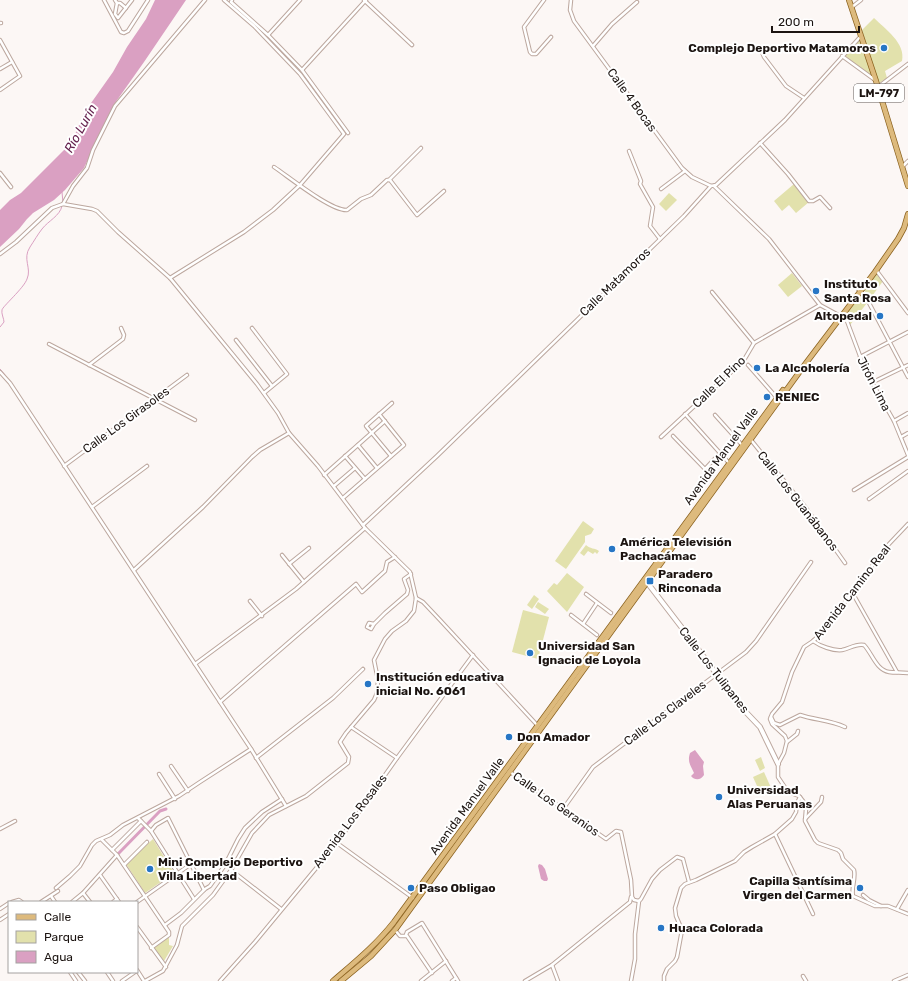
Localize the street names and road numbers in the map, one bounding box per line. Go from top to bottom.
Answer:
street label: Calle 4 Bocas [604,66,660,134]
road number: LM-797 [854,84,904,102]
street label: Calle Matamoros [577,245,653,319]
street label: Calle El Pino [690,353,748,411]
street label: Jirón Lima [854,355,894,413]
street label: Calle Los Girasoles [80,384,172,456]
street label: Avenida Manuel Valle [681,404,761,507]
street label: Calle Los Guanábanos [755,448,841,554]
street label: Avenida Camino Real [810,542,894,642]
street label: Calle Los Tulipanes [676,624,752,716]
street label: Calle Los Claveles [621,678,709,748]
street label: Avenida Manuel Valle [427,754,507,857]
street label: Calle Los Geranios [510,769,602,839]
street label: Avenida Los Rosales [310,771,390,871]

